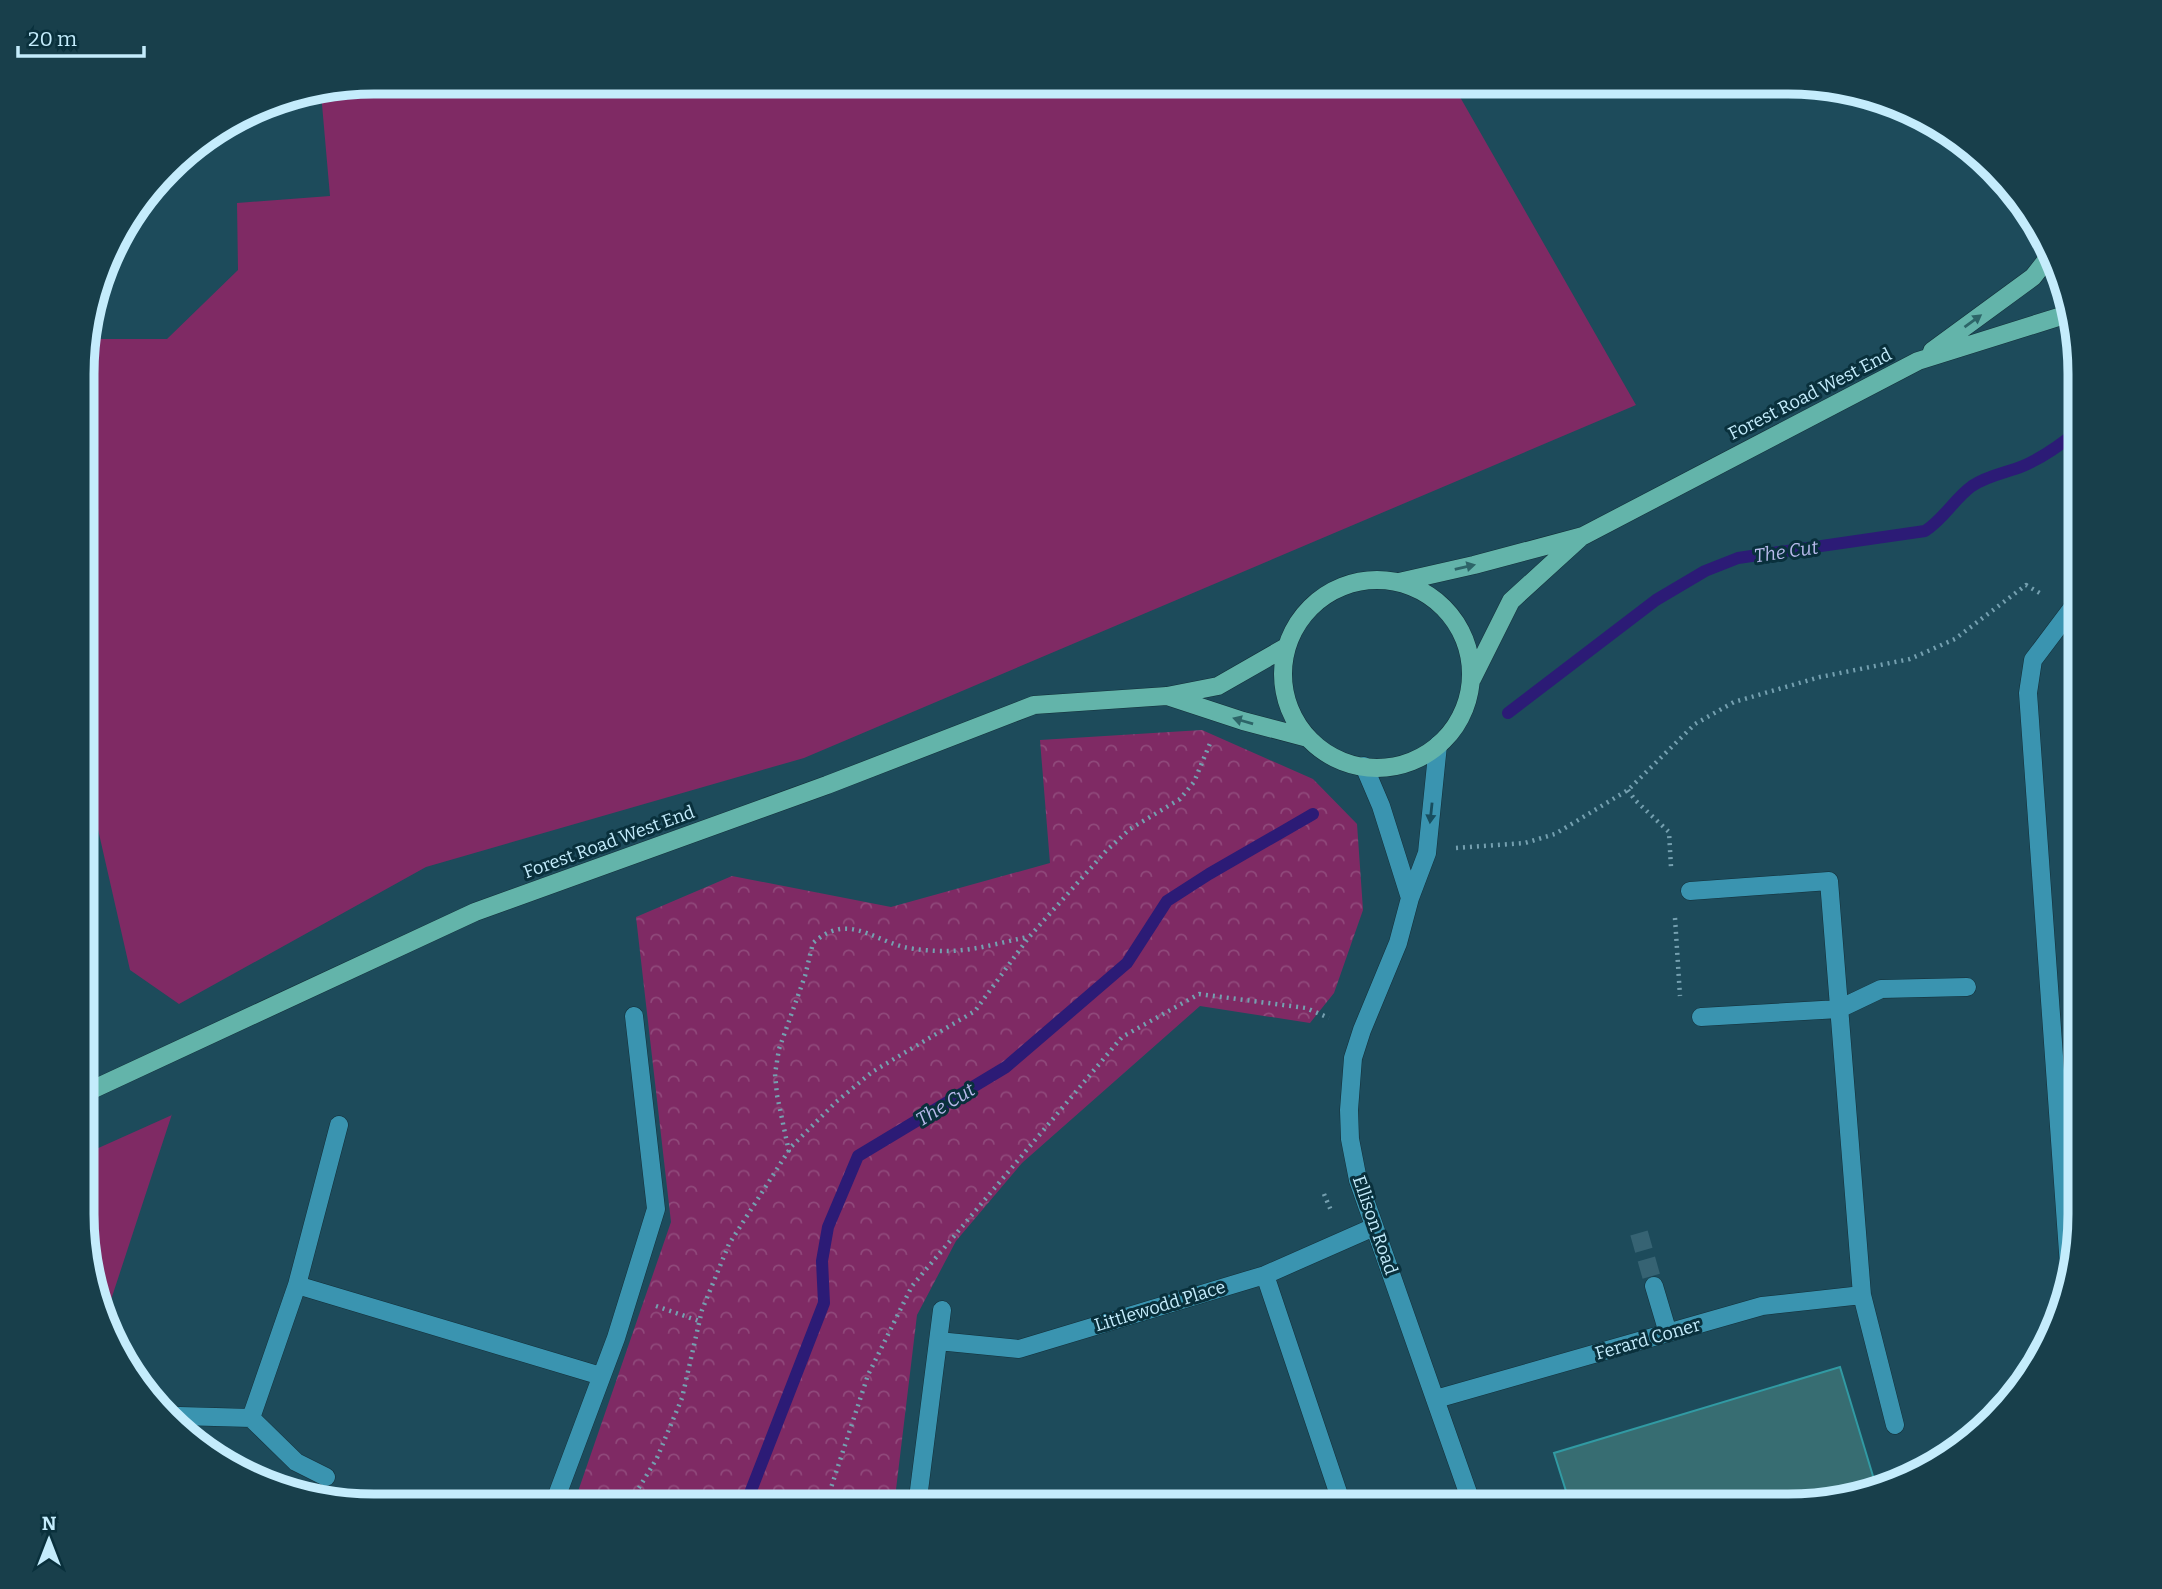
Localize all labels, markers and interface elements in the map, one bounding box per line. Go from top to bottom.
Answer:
scale bar [18,14,144,58]
text: 20 m [28,26,77,52]
one-way arrow [1964,314,1982,328]
street label: Forest Road West End [1725,343,1896,445]
water label: The Cut [1752,536,1820,567]
one-way arrow [1454,561,1476,572]
one-way arrow [1232,715,1254,726]
street label: Forest Road West End [520,801,698,883]
one-way arrow [1425,802,1436,824]
water label: The Cut [912,1078,979,1131]
street label: Ellison Road [1348,1173,1402,1278]
street label: Littlewodd Place [1092,1276,1228,1336]
street label: Ferard Coner [1593,1313,1703,1365]
north arrow [14,1505,84,1575]
text: N [42,1512,57,1535]

